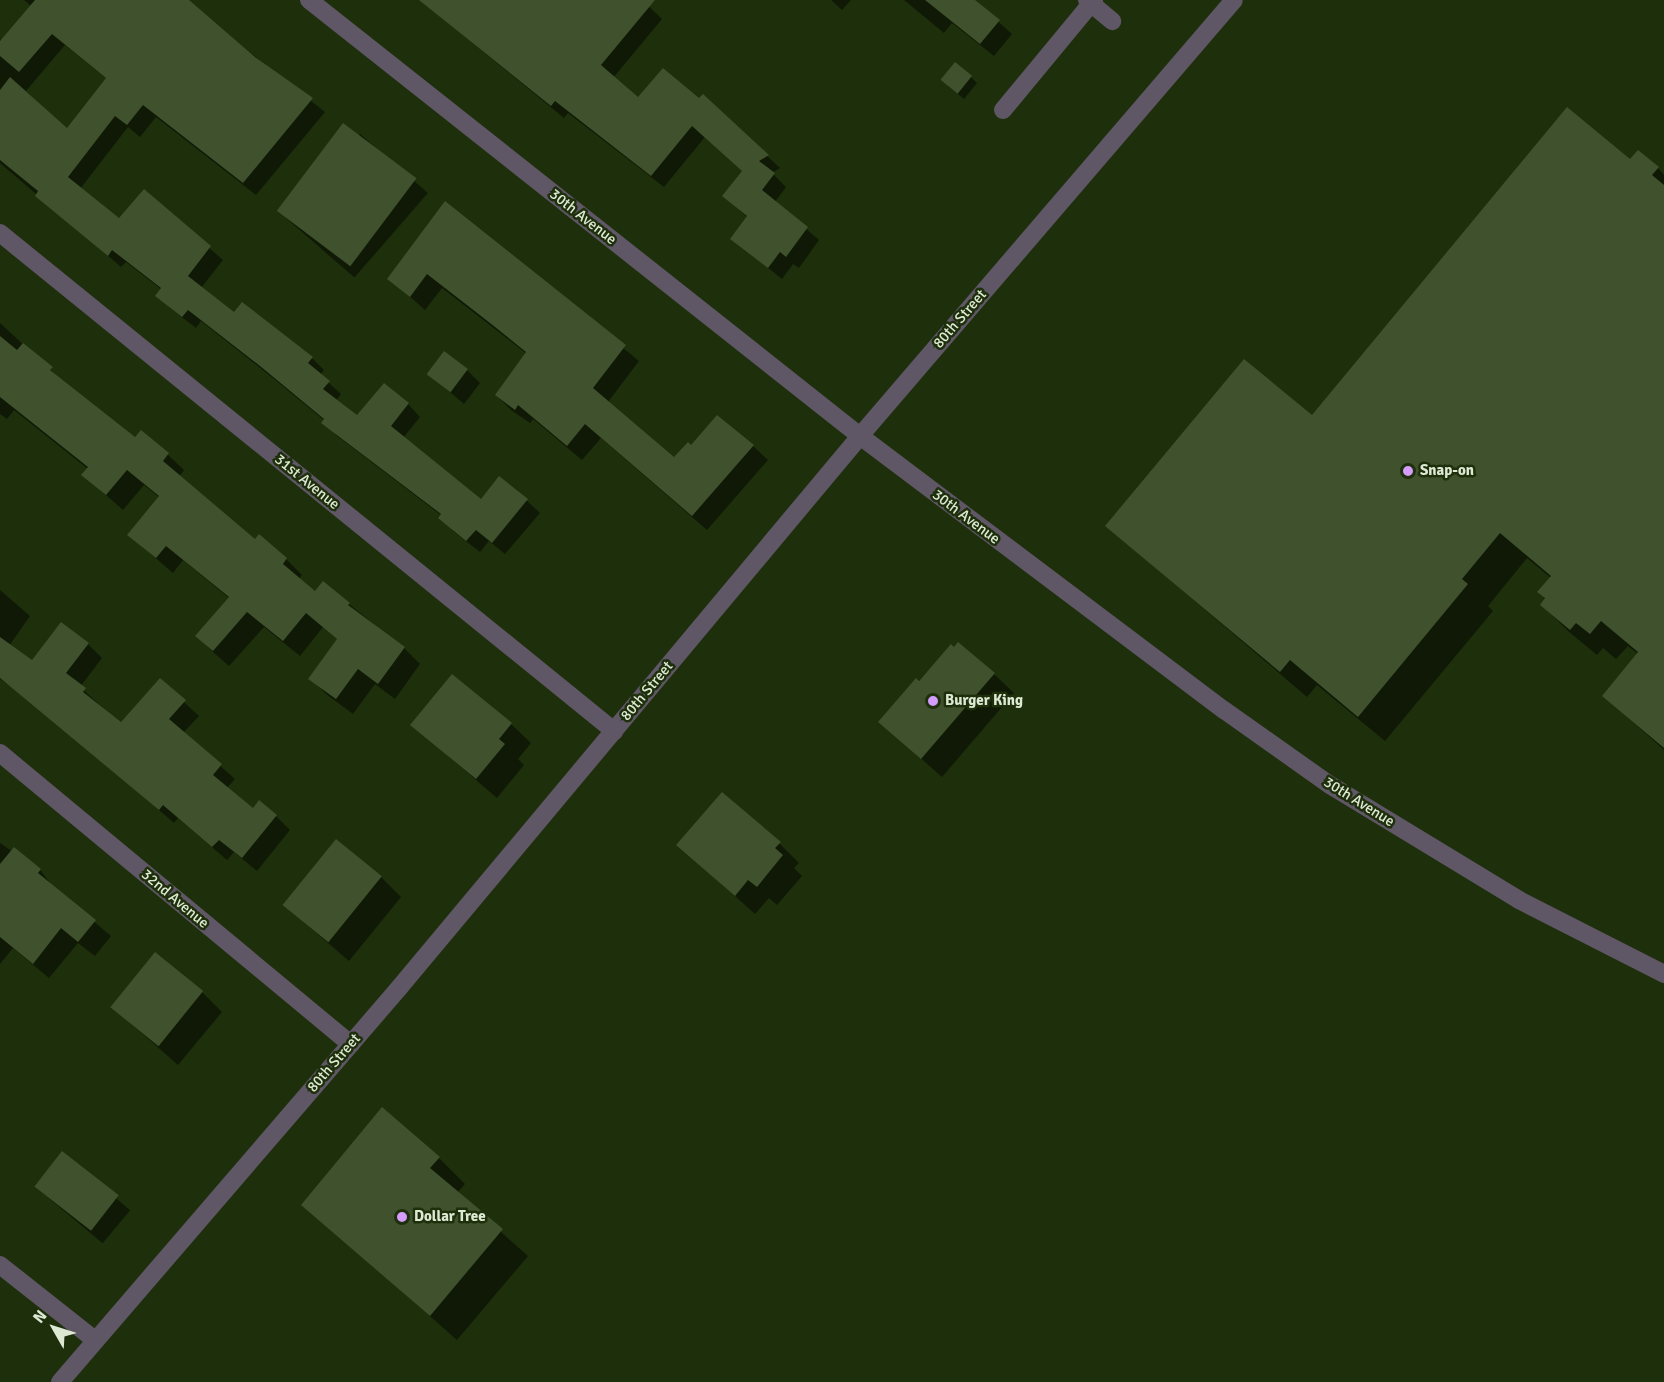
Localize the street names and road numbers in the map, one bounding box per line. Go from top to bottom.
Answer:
street label: 30th Avenue [546,185,620,249]
street label: 80th Street [930,286,990,352]
street label: 31st Avenue [271,450,343,514]
street label: 30th Avenue [929,486,1003,548]
street label: 80th Street [617,658,677,724]
street label: 30th Avenue [1320,773,1398,831]
street label: 32nd Avenue [138,866,212,932]
street label: 80th Street [304,1030,364,1096]

